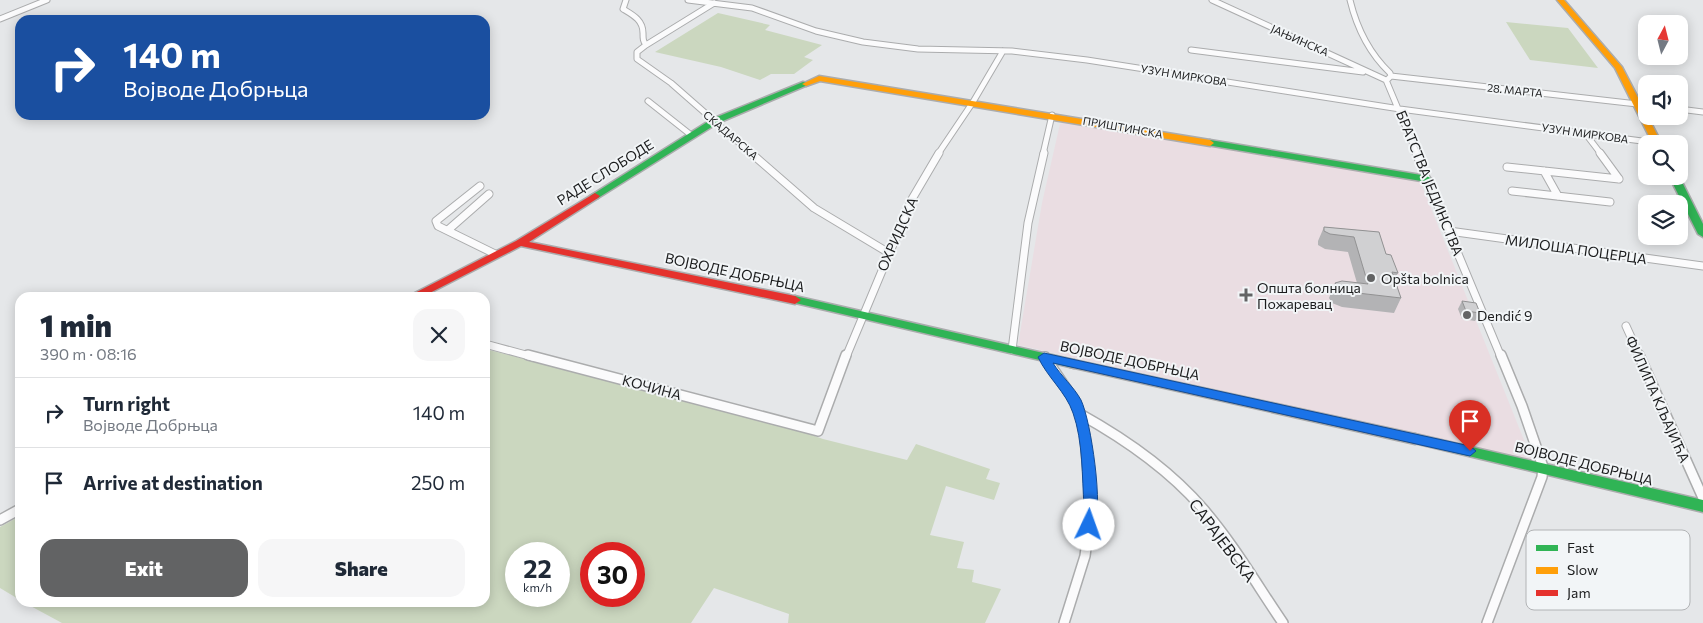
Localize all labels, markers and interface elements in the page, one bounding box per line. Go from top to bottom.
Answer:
north arrow [1638,15,1688,65]
map controls [1638,15,1688,245]
street label: ЈАЊИНСКА [1269,22,1331,60]
text: 140 m [123,32,221,75]
icon: right [40,35,105,100]
street label: УЗУН МИРКОВА [1140,62,1229,88]
text: Војводе Добрњца [123,75,309,102]
button: sound [1638,75,1688,125]
street label: 28. МАРТА [1486,81,1544,99]
street label: СКАДАРСКА [701,108,761,163]
street label: БРАТСТВА ЈЕДИНСТВА [1393,108,1467,259]
street label: ПРИШТИНСКА [1082,114,1164,141]
street label: УЗУН МИРКОВА [1541,120,1630,146]
button: search [1638,135,1688,185]
street label: РАДЕ СЛОБОДЕ [554,136,656,208]
street label: ОХРИДСКА [873,194,921,274]
button: layers [1638,195,1688,245]
street label: МИЛОША ПОЦЕРЦА [1504,231,1648,267]
street label: ВОЈВОДЕ ДОБРЊЦА [664,249,807,295]
place label: Opšta bolnica [1381,270,1469,287]
marker: Opšta bolnica [1365,272,1377,284]
place label: Општа болница Пожаревац [1257,279,1361,312]
marker: Општа болница Пожаревац [1239,288,1253,302]
text: 1 min [40,306,112,343]
place label: Dendić 9 [1477,307,1533,324]
button: close [413,309,465,361]
marker: Dendić 9 [1461,309,1473,321]
street label: ФИЛИПА КЉАЈИЋА [1622,333,1694,465]
street label: ВОЈВОДЕ ДОБРЊЦА [1059,337,1202,383]
text: 390 m · 08:16 [40,344,137,363]
street label: КОЧИНА [621,371,684,403]
text: Turn right [83,392,170,415]
icon: right [40,399,68,427]
pin [1449,400,1491,451]
text: 140 m [413,401,465,424]
icon: arrive [1456,407,1484,435]
text: Војводе Добрњца [83,415,218,434]
street label: ВОЈВОДЕ ДОБРЊЦА [1513,438,1655,489]
icon: arrive [40,469,68,497]
text: Arrive at destination [83,471,263,494]
text: 250 m [411,471,465,494]
street label: САРАЈЕВСКА [1185,495,1261,585]
position arrow [1062,498,1114,550]
legend [1526,530,1690,610]
button: Exit [40,539,248,597]
button: Share [258,539,465,597]
text: Fast [1567,539,1594,556]
speed limit sign: 30 [580,542,645,607]
text: 22 [523,553,552,583]
text: Slow [1567,561,1598,578]
text: km/h [523,580,552,594]
text: Jam [1567,584,1591,601]

